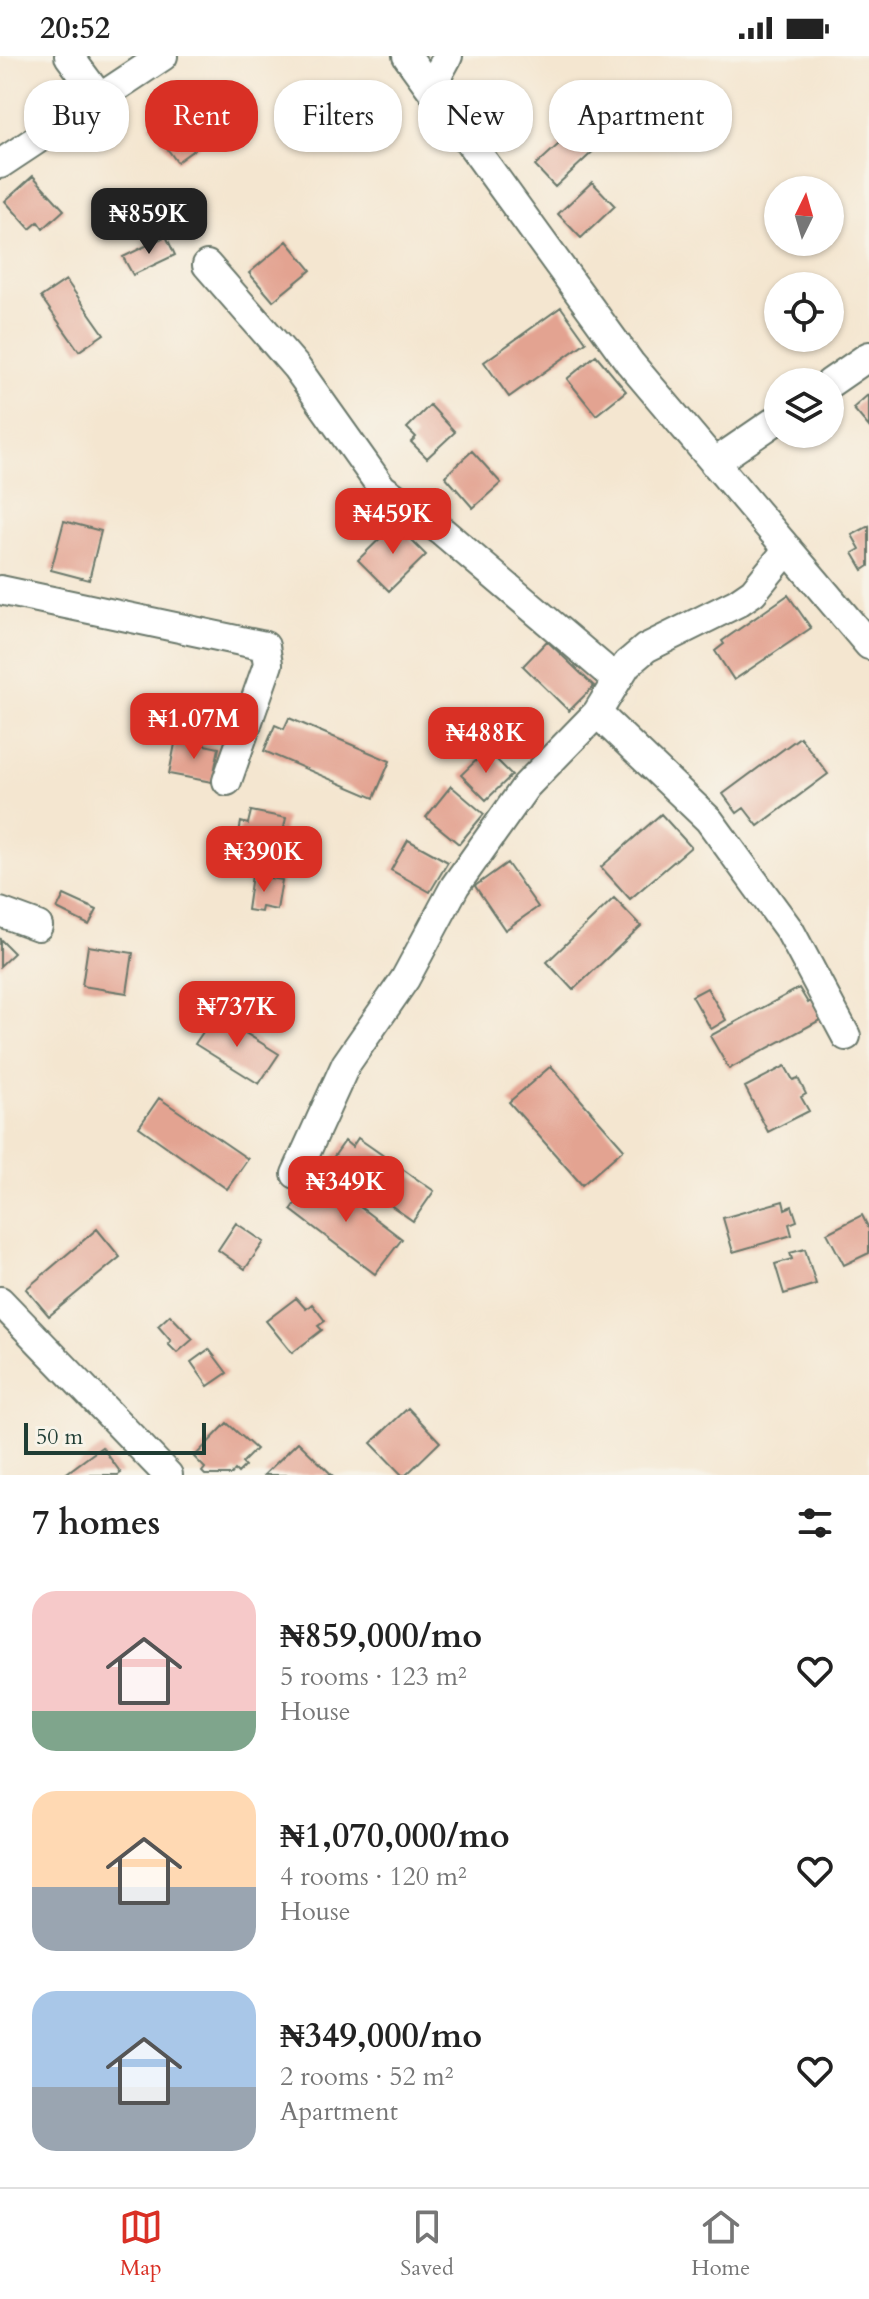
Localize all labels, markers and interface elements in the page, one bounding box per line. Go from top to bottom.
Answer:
text: 20:52 [40,8,110,49]
chip: Buy [24,80,129,152]
chip: Rent [145,80,258,152]
chip: Filters [274,80,402,152]
chip: New [418,80,533,152]
chip: Apartment [549,80,732,152]
north arrow [764,176,844,256]
map controls [764,176,844,448]
pin: ₦859K [93,188,205,256]
text: ₦859K [109,196,189,231]
button: locate [764,272,844,352]
button: layers [764,368,844,448]
pin: ₦459K [337,488,449,556]
text: ₦459K [353,496,433,531]
pin: ₦1.07M [129,693,259,761]
text: ₦1.07M [148,701,240,736]
pin: ₦488K [430,707,542,775]
text: ₦488K [446,715,526,750]
pin: ₦390K [208,826,320,894]
text: ₦390K [224,834,304,869]
pin: ₦737K [181,981,293,1049]
text: ₦737K [197,989,277,1024]
pin: ₦349K [290,1156,402,1224]
text: ₦349K [306,1164,386,1199]
scale bar [24,1419,206,1455]
text: 50 m [36,1422,83,1452]
text: 7 homes [32,1500,160,1546]
icon: filters [793,1501,837,1545]
text: ₦859,000/mo [280,1613,482,1659]
icon: home [96,1623,192,1719]
icon: heart [793,1649,837,1693]
text: 5 rooms · 123 m² [280,1659,467,1694]
text: House [280,1694,351,1729]
text: ₦1,070,000/mo [280,1813,510,1859]
icon: home [96,1823,192,1919]
icon: heart [793,1849,837,1893]
text: 4 rooms · 120 m² [280,1859,467,1894]
text: House [280,1894,351,1929]
text: ₦349,000/mo [280,2013,482,2059]
icon: home [96,2023,192,2119]
icon: heart [793,2049,837,2093]
text: 2 rooms · 52 m² [280,2059,453,2094]
text: Apartment [280,2094,398,2129]
tab: Map [119,2205,163,2283]
tab: Saved [400,2205,454,2283]
tab: Home [691,2205,750,2283]

